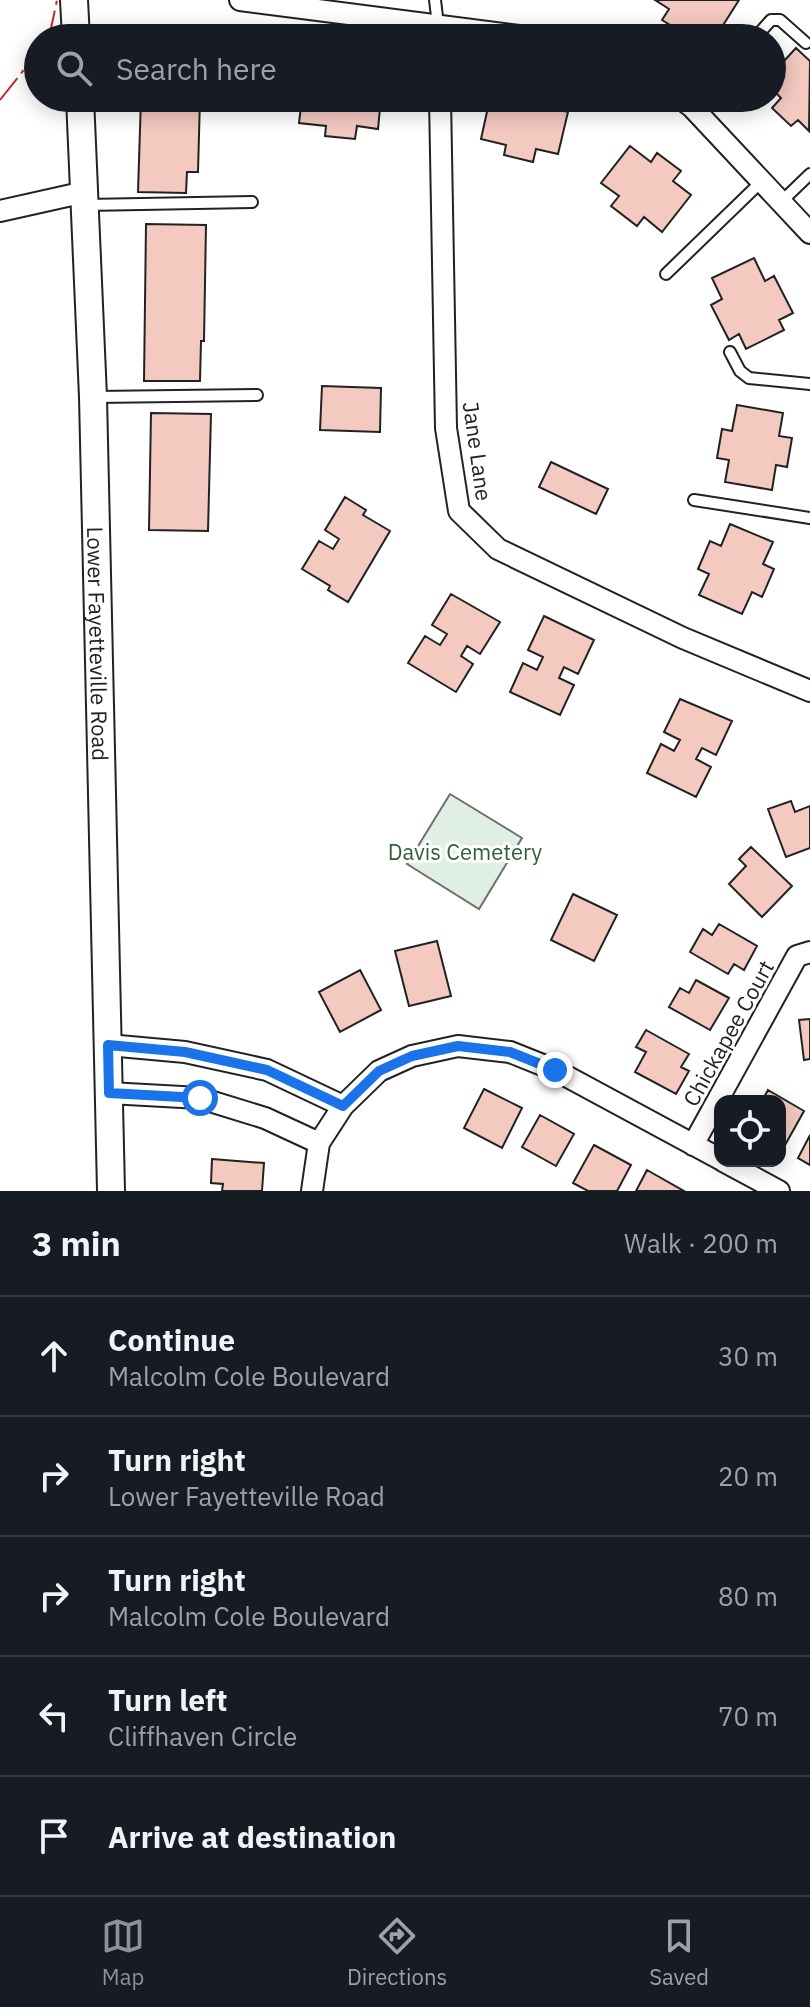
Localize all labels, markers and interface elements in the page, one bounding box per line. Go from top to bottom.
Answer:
search box [24,24,786,112]
icon: search [52,46,96,90]
text: Search here [116,49,277,88]
street label: Jane Lane [457,399,499,503]
street label: Lower Fayetteville Road [81,526,116,761]
park label: Davis Cemetery [388,837,542,866]
street label: Chickapee Court [676,955,780,1111]
route end [537,1052,573,1088]
route start [182,1080,218,1116]
map controls [714,1095,786,1167]
button: locate [714,1095,786,1167]
text: 3 min [32,1221,121,1265]
text: Walk · 200 m [624,1226,778,1260]
text: Continue [108,1320,235,1359]
icon: ahead [32,1334,76,1378]
text: 30 m [718,1339,778,1373]
text: Malcolm Cole Boulevard [108,1359,390,1393]
text: Turn right [108,1440,246,1479]
icon: right [32,1454,76,1498]
text: 20 m [718,1459,778,1493]
text: Lower Fayetteville Road [108,1479,385,1513]
text: Turn right [108,1560,246,1599]
icon: right [32,1574,76,1618]
text: 80 m [718,1579,778,1613]
text: Malcolm Cole Boulevard [108,1599,390,1633]
text: Turn left [108,1680,227,1719]
icon: left [32,1694,76,1738]
text: 70 m [718,1699,778,1733]
text: Cliffhaven Circle [108,1719,297,1753]
icon: arrive [32,1814,76,1858]
text: Arrive at destination [108,1817,396,1856]
tab: Map [101,1914,145,1991]
tab: Directions [347,1914,447,1991]
tab: Saved [649,1914,709,1991]

